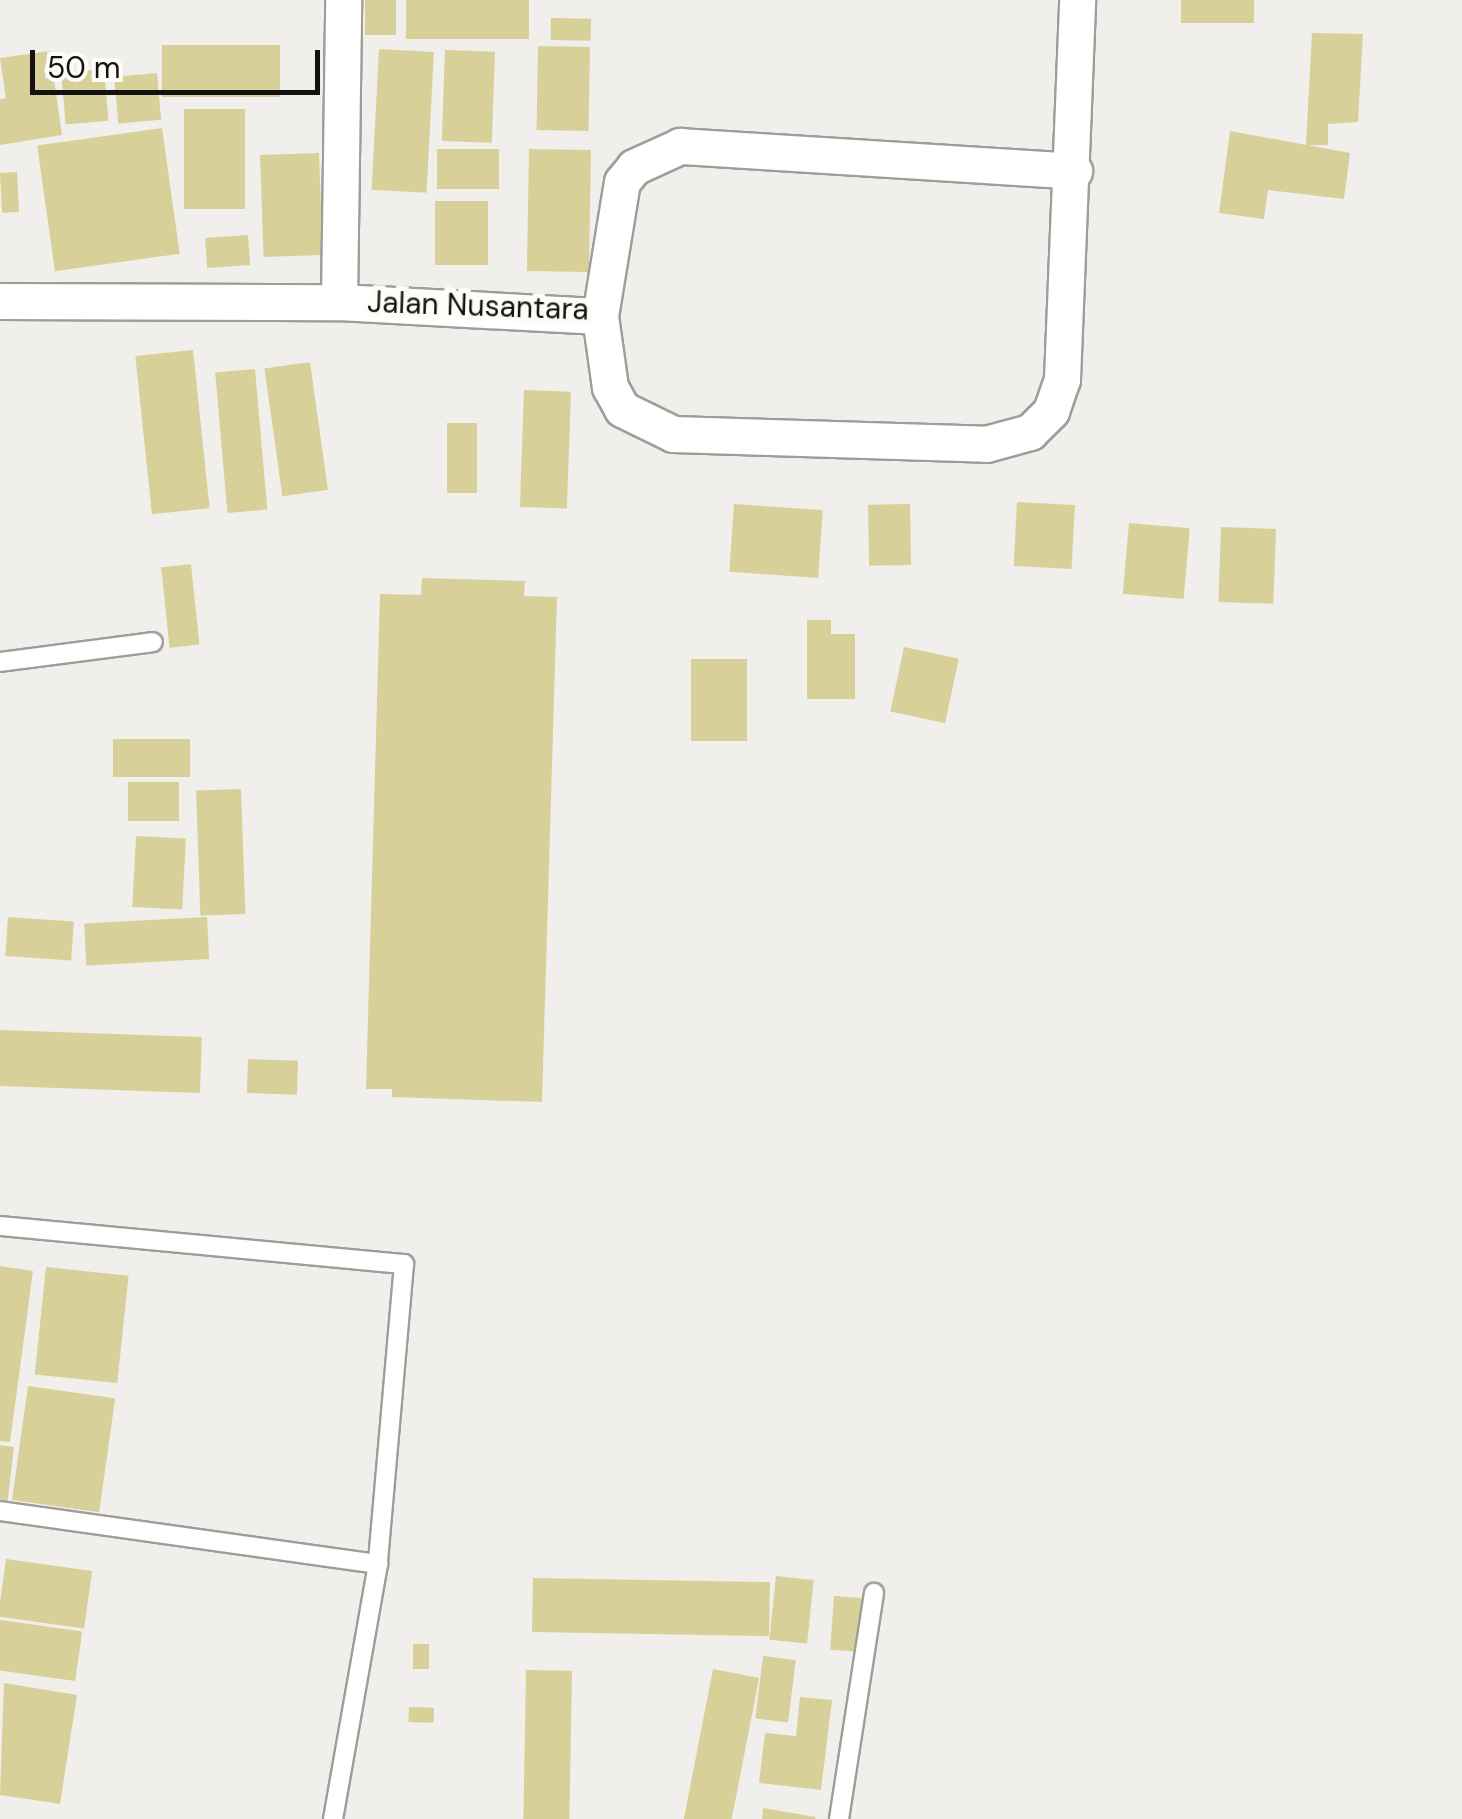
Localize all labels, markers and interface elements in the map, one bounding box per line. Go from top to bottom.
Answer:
scale bar [35,30,325,92]
text: 50 m [47,48,121,87]
street label: Jalan Nusantara [367,284,589,328]

